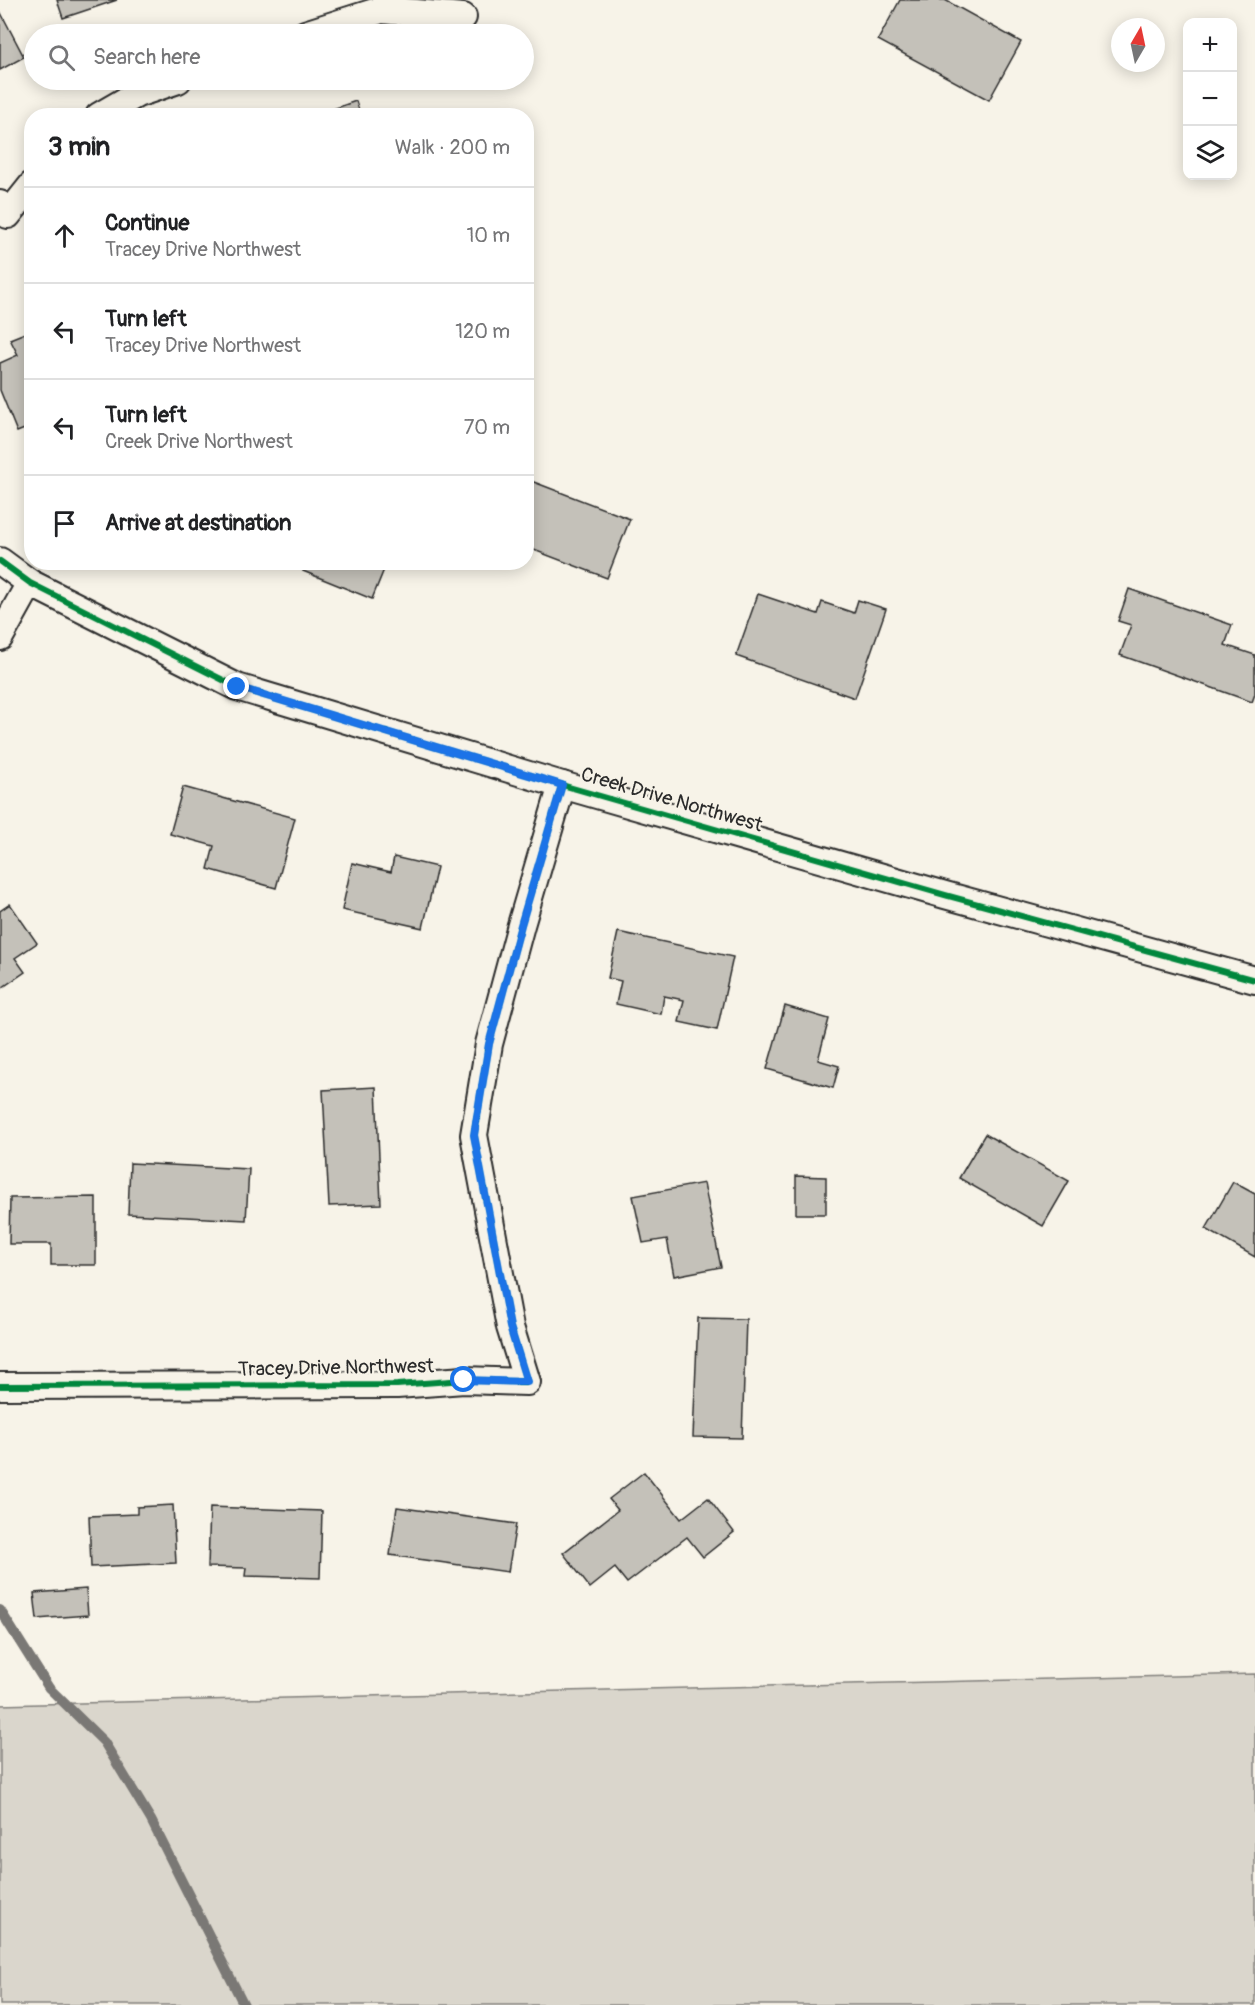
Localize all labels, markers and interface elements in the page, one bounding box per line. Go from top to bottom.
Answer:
north arrow [1111,18,1165,72]
map controls [1183,18,1237,180]
button: + [1183,18,1237,72]
search box [24,24,534,90]
icon: search [45,41,78,74]
text: Search here [93,43,200,71]
button: − [1183,72,1237,126]
button: layers [1183,126,1237,180]
text: 3 min [48,131,110,163]
text: Walk · 200 m [395,135,510,160]
text: Continue [105,209,189,237]
icon: ahead [48,219,81,252]
text: 10 m [466,223,510,248]
text: Tracey Drive Northwest [105,237,301,262]
text: Turn left [105,305,187,333]
icon: left [48,315,81,348]
text: 120 m [455,319,510,344]
text: Tracey Drive Northwest [105,333,301,358]
text: Turn left [105,401,187,429]
icon: left [48,411,81,444]
text: 70 m [464,415,510,440]
text: Creek Drive Northwest [105,429,293,454]
icon: arrive [48,507,81,540]
text: Arrive at destination [105,509,291,537]
route end [223,673,249,699]
street label: Creek Drive Northwest [578,762,766,838]
street label: Tracey Drive Northwest [238,1353,435,1382]
route start [450,1366,476,1392]

